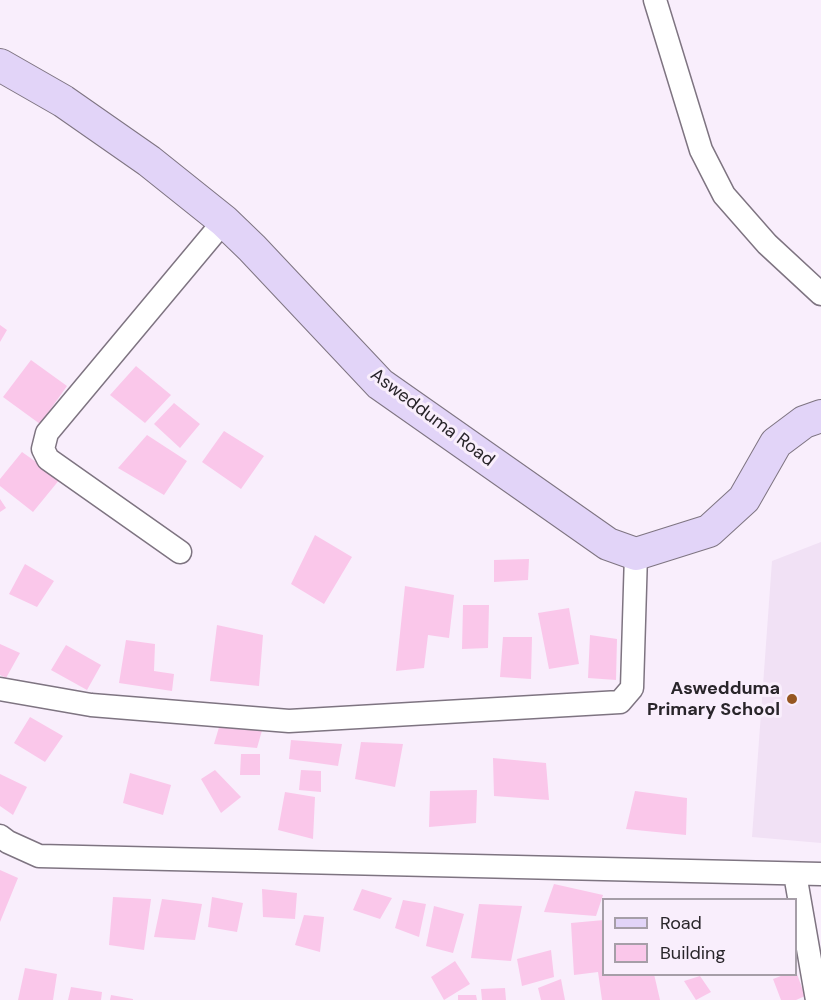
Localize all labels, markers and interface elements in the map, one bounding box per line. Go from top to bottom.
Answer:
street label: Aswedduma Road [366,364,498,472]
place label: Aswedduma Primary School [647,678,780,720]
marker: Aswedduma Primary School [785,692,799,706]
legend [602,898,797,976]
text: Road [660,911,702,935]
text: Building [660,941,725,965]

